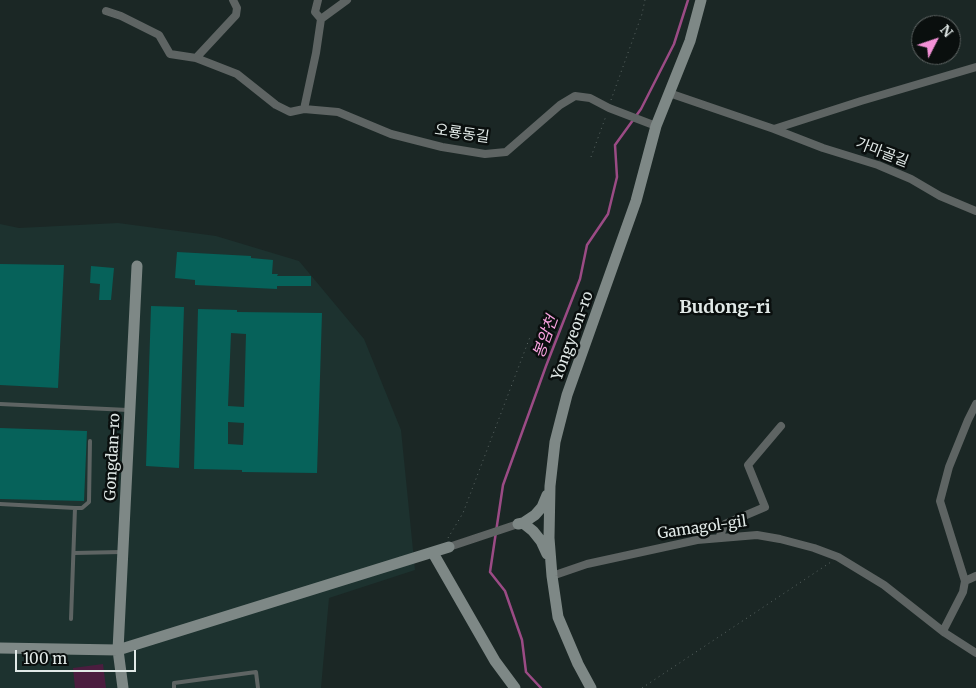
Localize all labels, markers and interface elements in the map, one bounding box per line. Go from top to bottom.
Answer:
north arrow [911,15,961,65]
text: N [936,21,957,41]
street label: 오룡동길 [433,121,491,147]
street label: 가마골길 [853,135,911,171]
street label: Yongyeon-ro [549,289,597,383]
district label: Budong-ri [679,297,771,319]
water label: 봉암천 [529,313,563,361]
street label: Gongdan-ro [102,413,124,501]
street label: Gamagol-gil [656,513,748,543]
scale bar [18,640,139,672]
text: 100 m [23,649,67,668]

